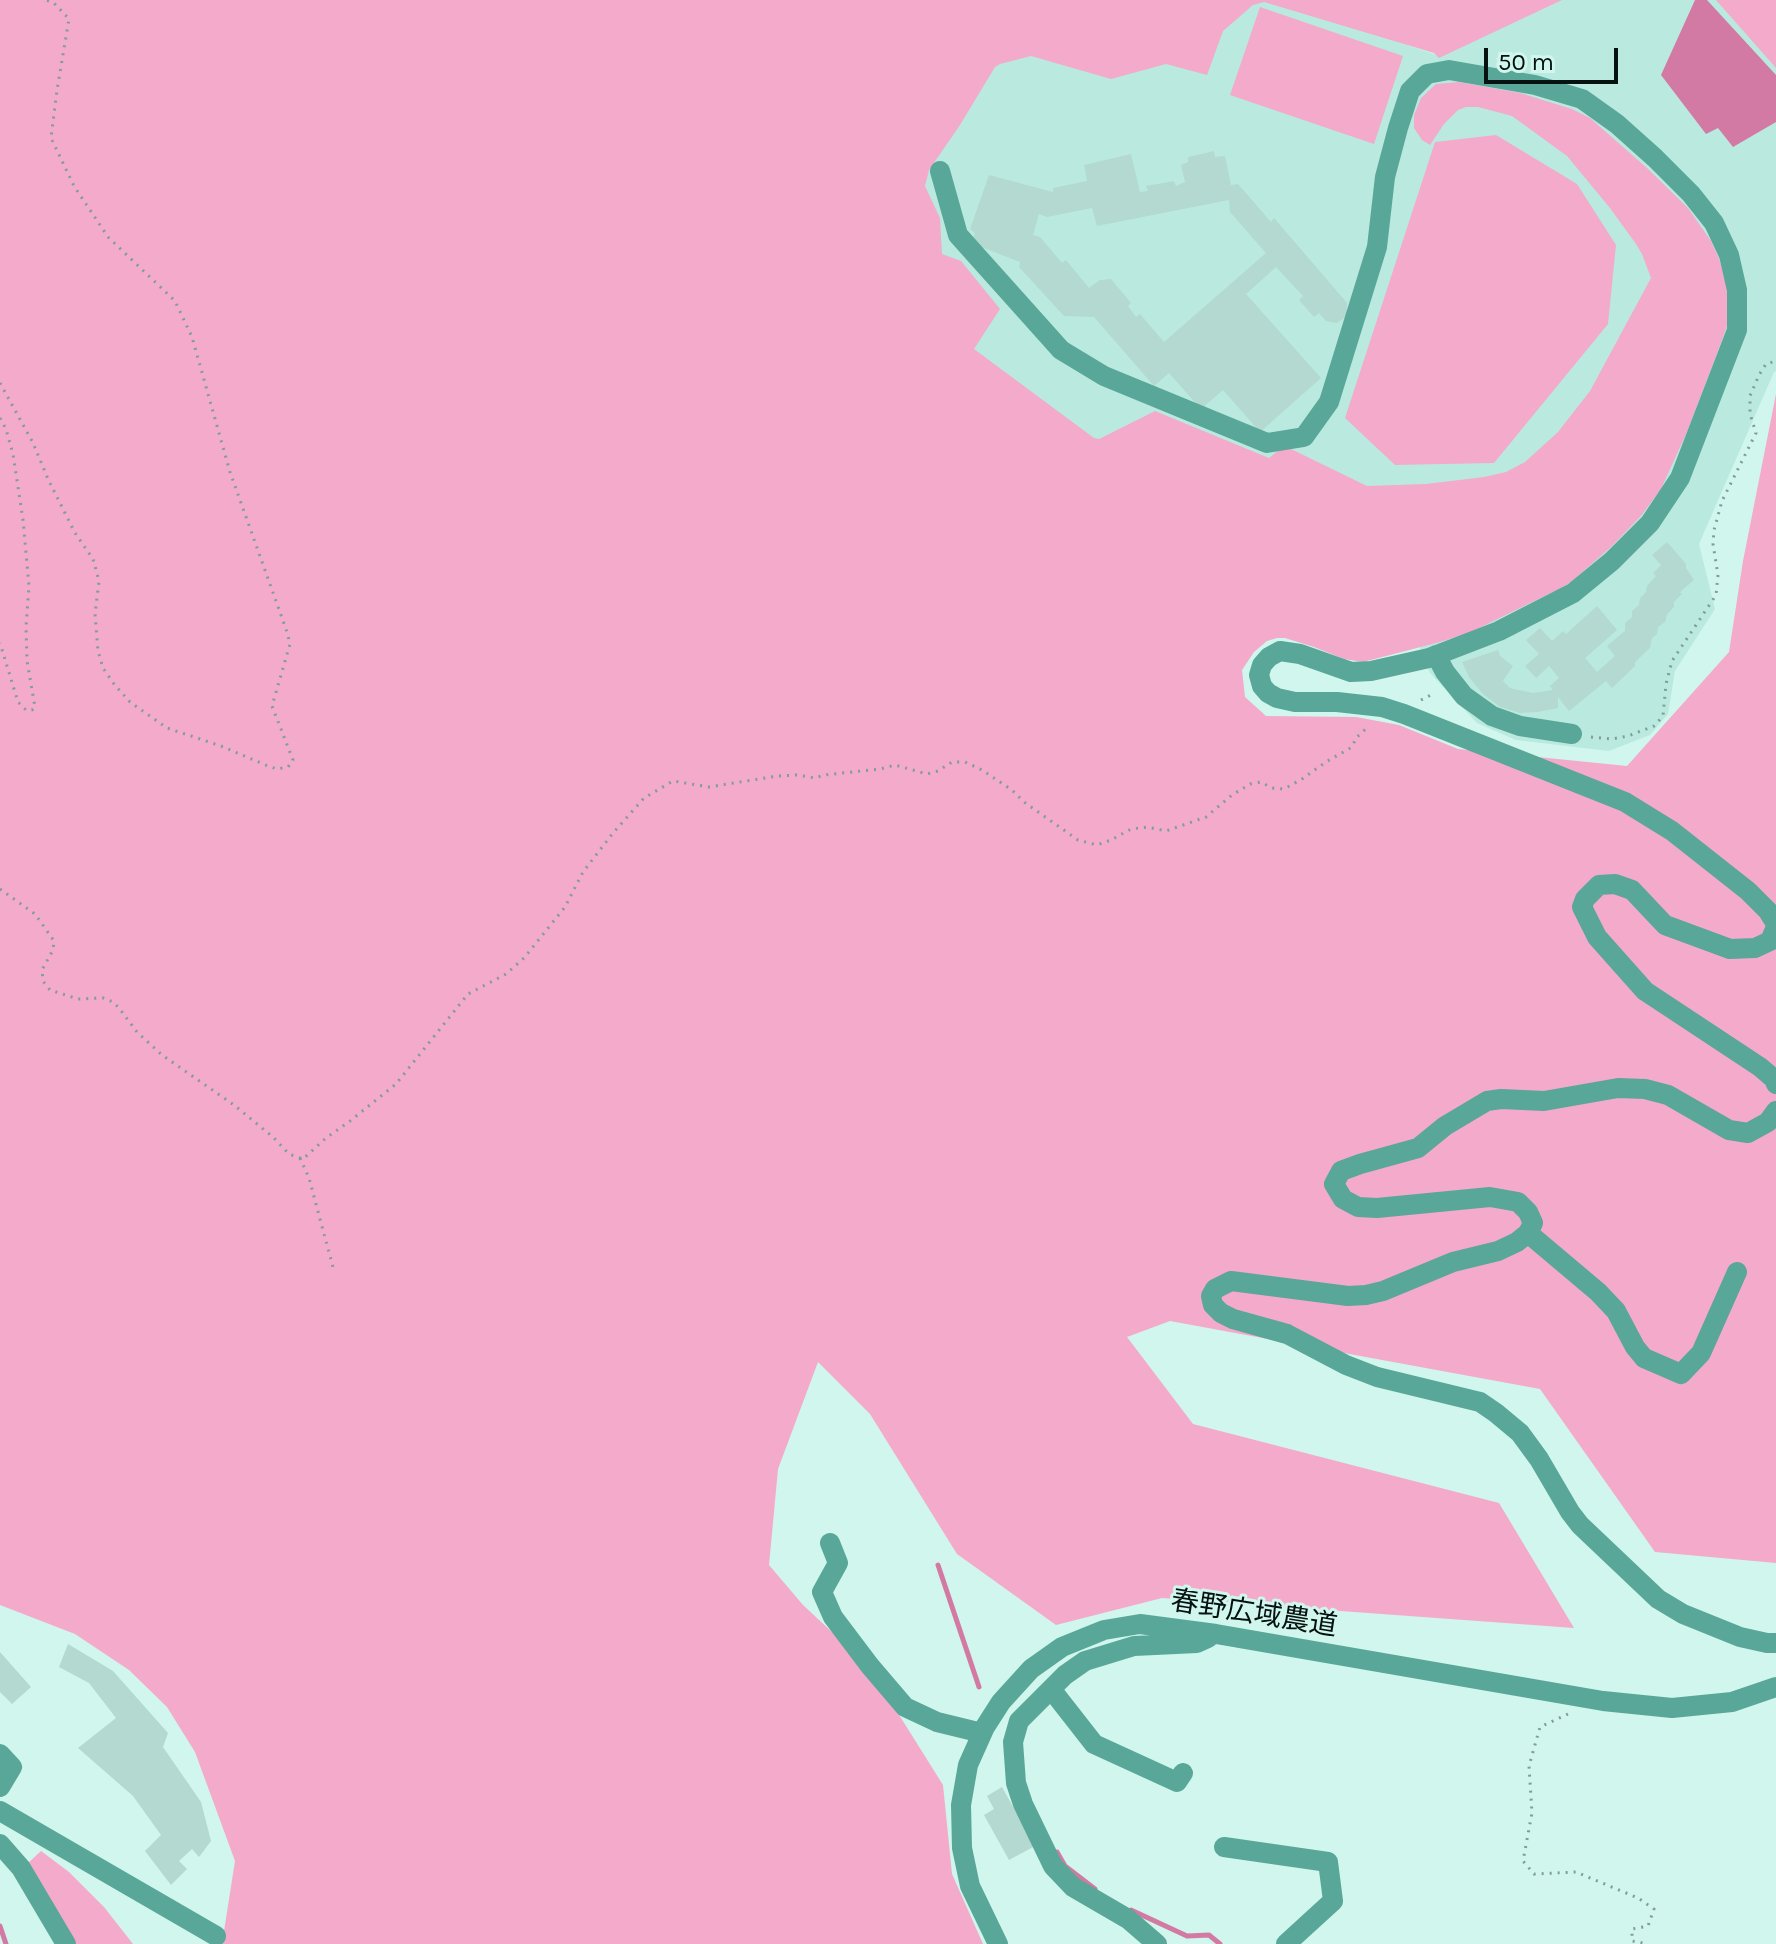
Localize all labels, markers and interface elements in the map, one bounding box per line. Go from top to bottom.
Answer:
scale bar [1488,32,1622,82]
text: 50 m [1498,48,1554,76]
street label: 春野広域農道 [1168,1584,1340,1644]

